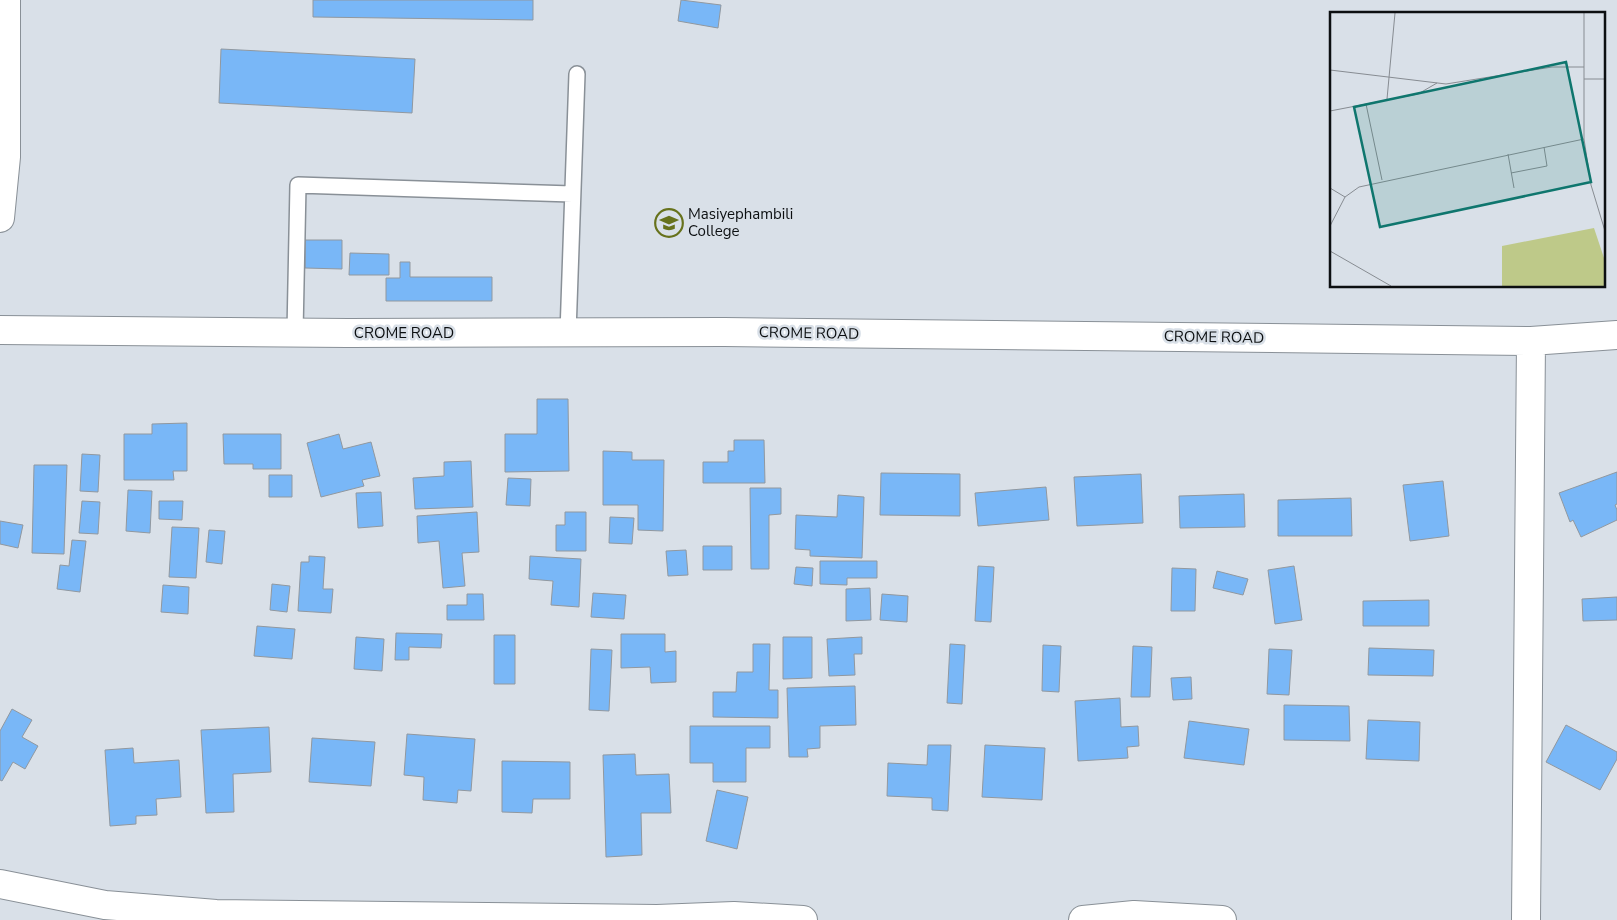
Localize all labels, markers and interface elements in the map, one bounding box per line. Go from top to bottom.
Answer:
inset map [1330,12,1604,288]
place label: Masiyephambili College [688,204,793,241]
school or university icon: Masiyephambili College [654,208,684,238]
street label: CROME ROAD [759,322,859,344]
street label: CROME ROAD [354,323,454,343]
street label: CROME ROAD [1164,326,1264,348]

